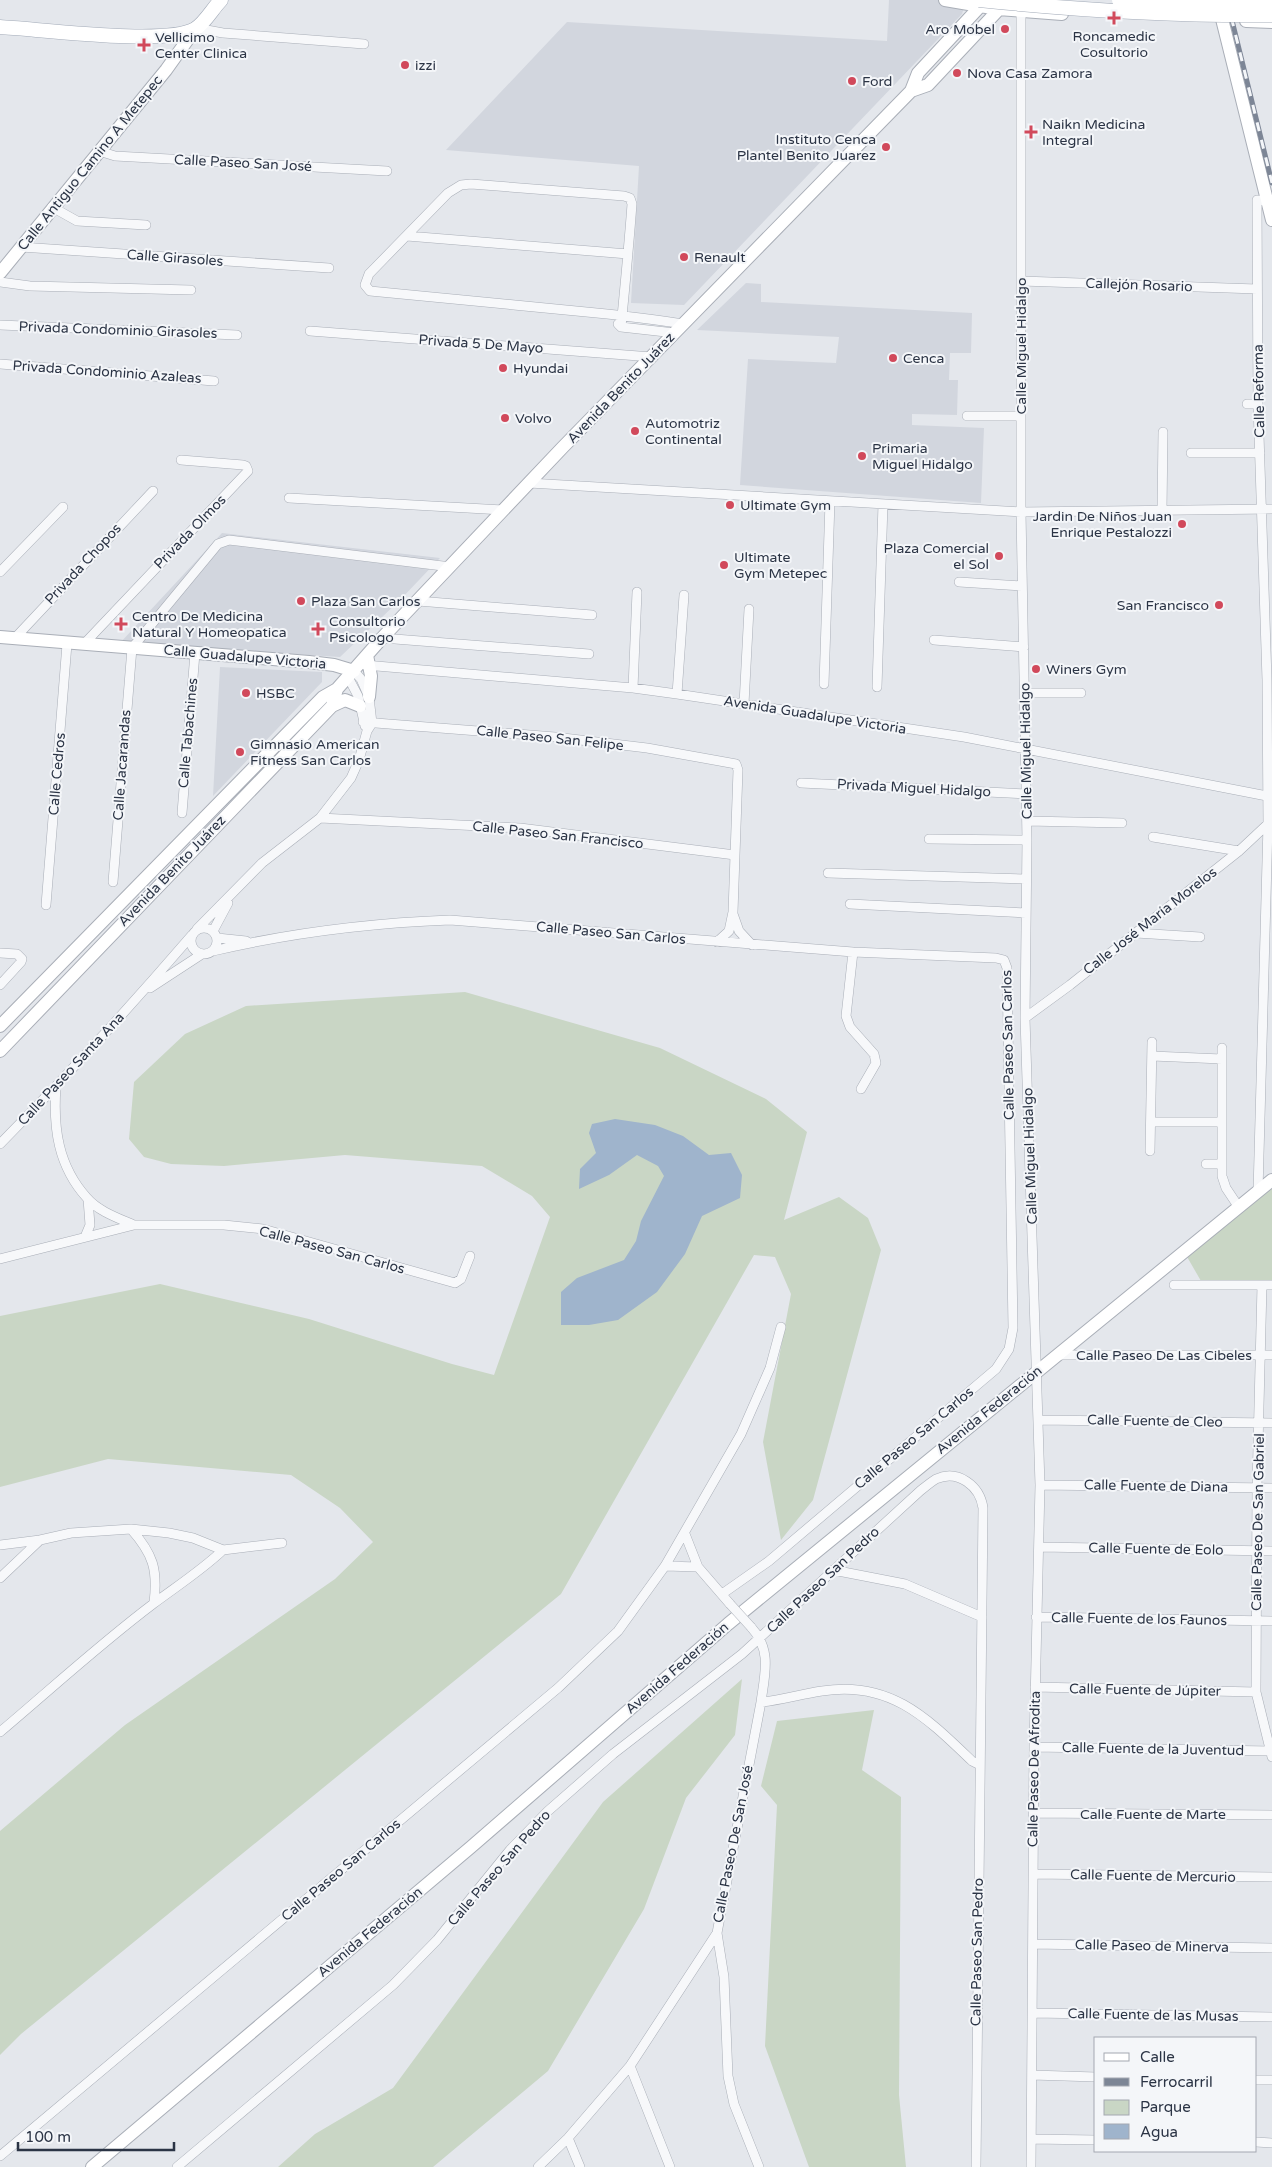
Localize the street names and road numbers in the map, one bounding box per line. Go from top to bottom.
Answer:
street label: Calle Antiguo Camino A Metepec [14,72,166,254]
street label: Calle Paseo San José [174,151,313,175]
street label: Calle Girasoles [126,246,224,270]
street label: Callejón Rosario [1085,275,1193,295]
street label: Calle Miguel Hidalgo [1013,278,1030,414]
street label: Privada Condominio Girasoles [18,318,218,342]
street label: Avenida Benito Juárez [564,329,678,447]
street label: Privada 5 De Mayo [418,331,544,357]
street label: Calle Reforma [1250,344,1268,438]
street label: Privada Condominio Azaleas [12,357,202,387]
street label: Privada Olmos [150,491,230,573]
street label: Privada Chopos [41,520,125,608]
street label: Calle Guadalupe Victoria [163,641,327,673]
street label: Calle Tabachines [175,677,201,789]
street label: Calle Miguel Hidalgo [1016,682,1036,820]
street label: Avenida Guadalupe Victoria [722,692,908,738]
street label: Calle Jacarandas [110,709,134,821]
street label: Calle Paseo San Felipe [475,722,625,754]
street label: Calle Cedros [45,732,69,816]
street label: Privada Miguel Hidalgo [836,775,992,801]
street label: Avenida Benito Juárez [115,812,229,930]
street label: Calle Paseo San Francisco [472,818,644,852]
street label: Calle José María Morelos [1080,863,1220,978]
street label: Calle Paseo San Carlos [535,918,687,948]
street label: Calle Paseo San Carlos [998,969,1018,1120]
street label: Calle Paseo Santa Ana [14,1009,128,1129]
street label: Calle Miguel Hidalgo [1019,1087,1041,1225]
street label: Calle Paseo San Carlos [257,1222,407,1278]
street label: Calle Paseo De Las Cibeles [1076,1347,1252,1364]
street label: Avenida Federación [933,1362,1045,1458]
street label: Calle Paseo San Carlos [851,1383,977,1493]
street label: Calle Fuente de Cleo [1087,1411,1223,1431]
street label: Calle Paseo De San Gabriel [1248,1433,1268,1611]
street label: Calle Fuente de Diana [1084,1476,1228,1496]
street label: Calle Paseo San Pedro [763,1523,883,1637]
street label: Calle Fuente de Eolo [1088,1539,1224,1559]
street label: Calle Fuente de los Faunos [1051,1609,1227,1629]
street label: Avenida Federación [622,1618,732,1718]
street label: Calle Fuente de Júpiter [1069,1680,1222,1700]
street label: Calle Paseo De Afrodita [1024,1691,1044,1847]
street label: Calle Fuente de la Juventud [1062,1739,1244,1759]
street label: Calle Paseo De San José [709,1764,757,1924]
street label: Calle Fuente de Marte [1080,1806,1226,1823]
street label: Calle Paseo San Pedro [444,1807,554,1929]
street label: Calle Paseo San Carlos [278,1815,404,1925]
street label: Calle Fuente de Mercurio [1070,1866,1236,1886]
street label: Calle Paseo San Pedro [967,1878,987,2026]
street label: Avenida Federación [314,1883,426,1981]
street label: Calle Paseo de Minerva [1075,1936,1229,1956]
street label: Calle Fuente de las Musas [1067,2005,1239,2025]

